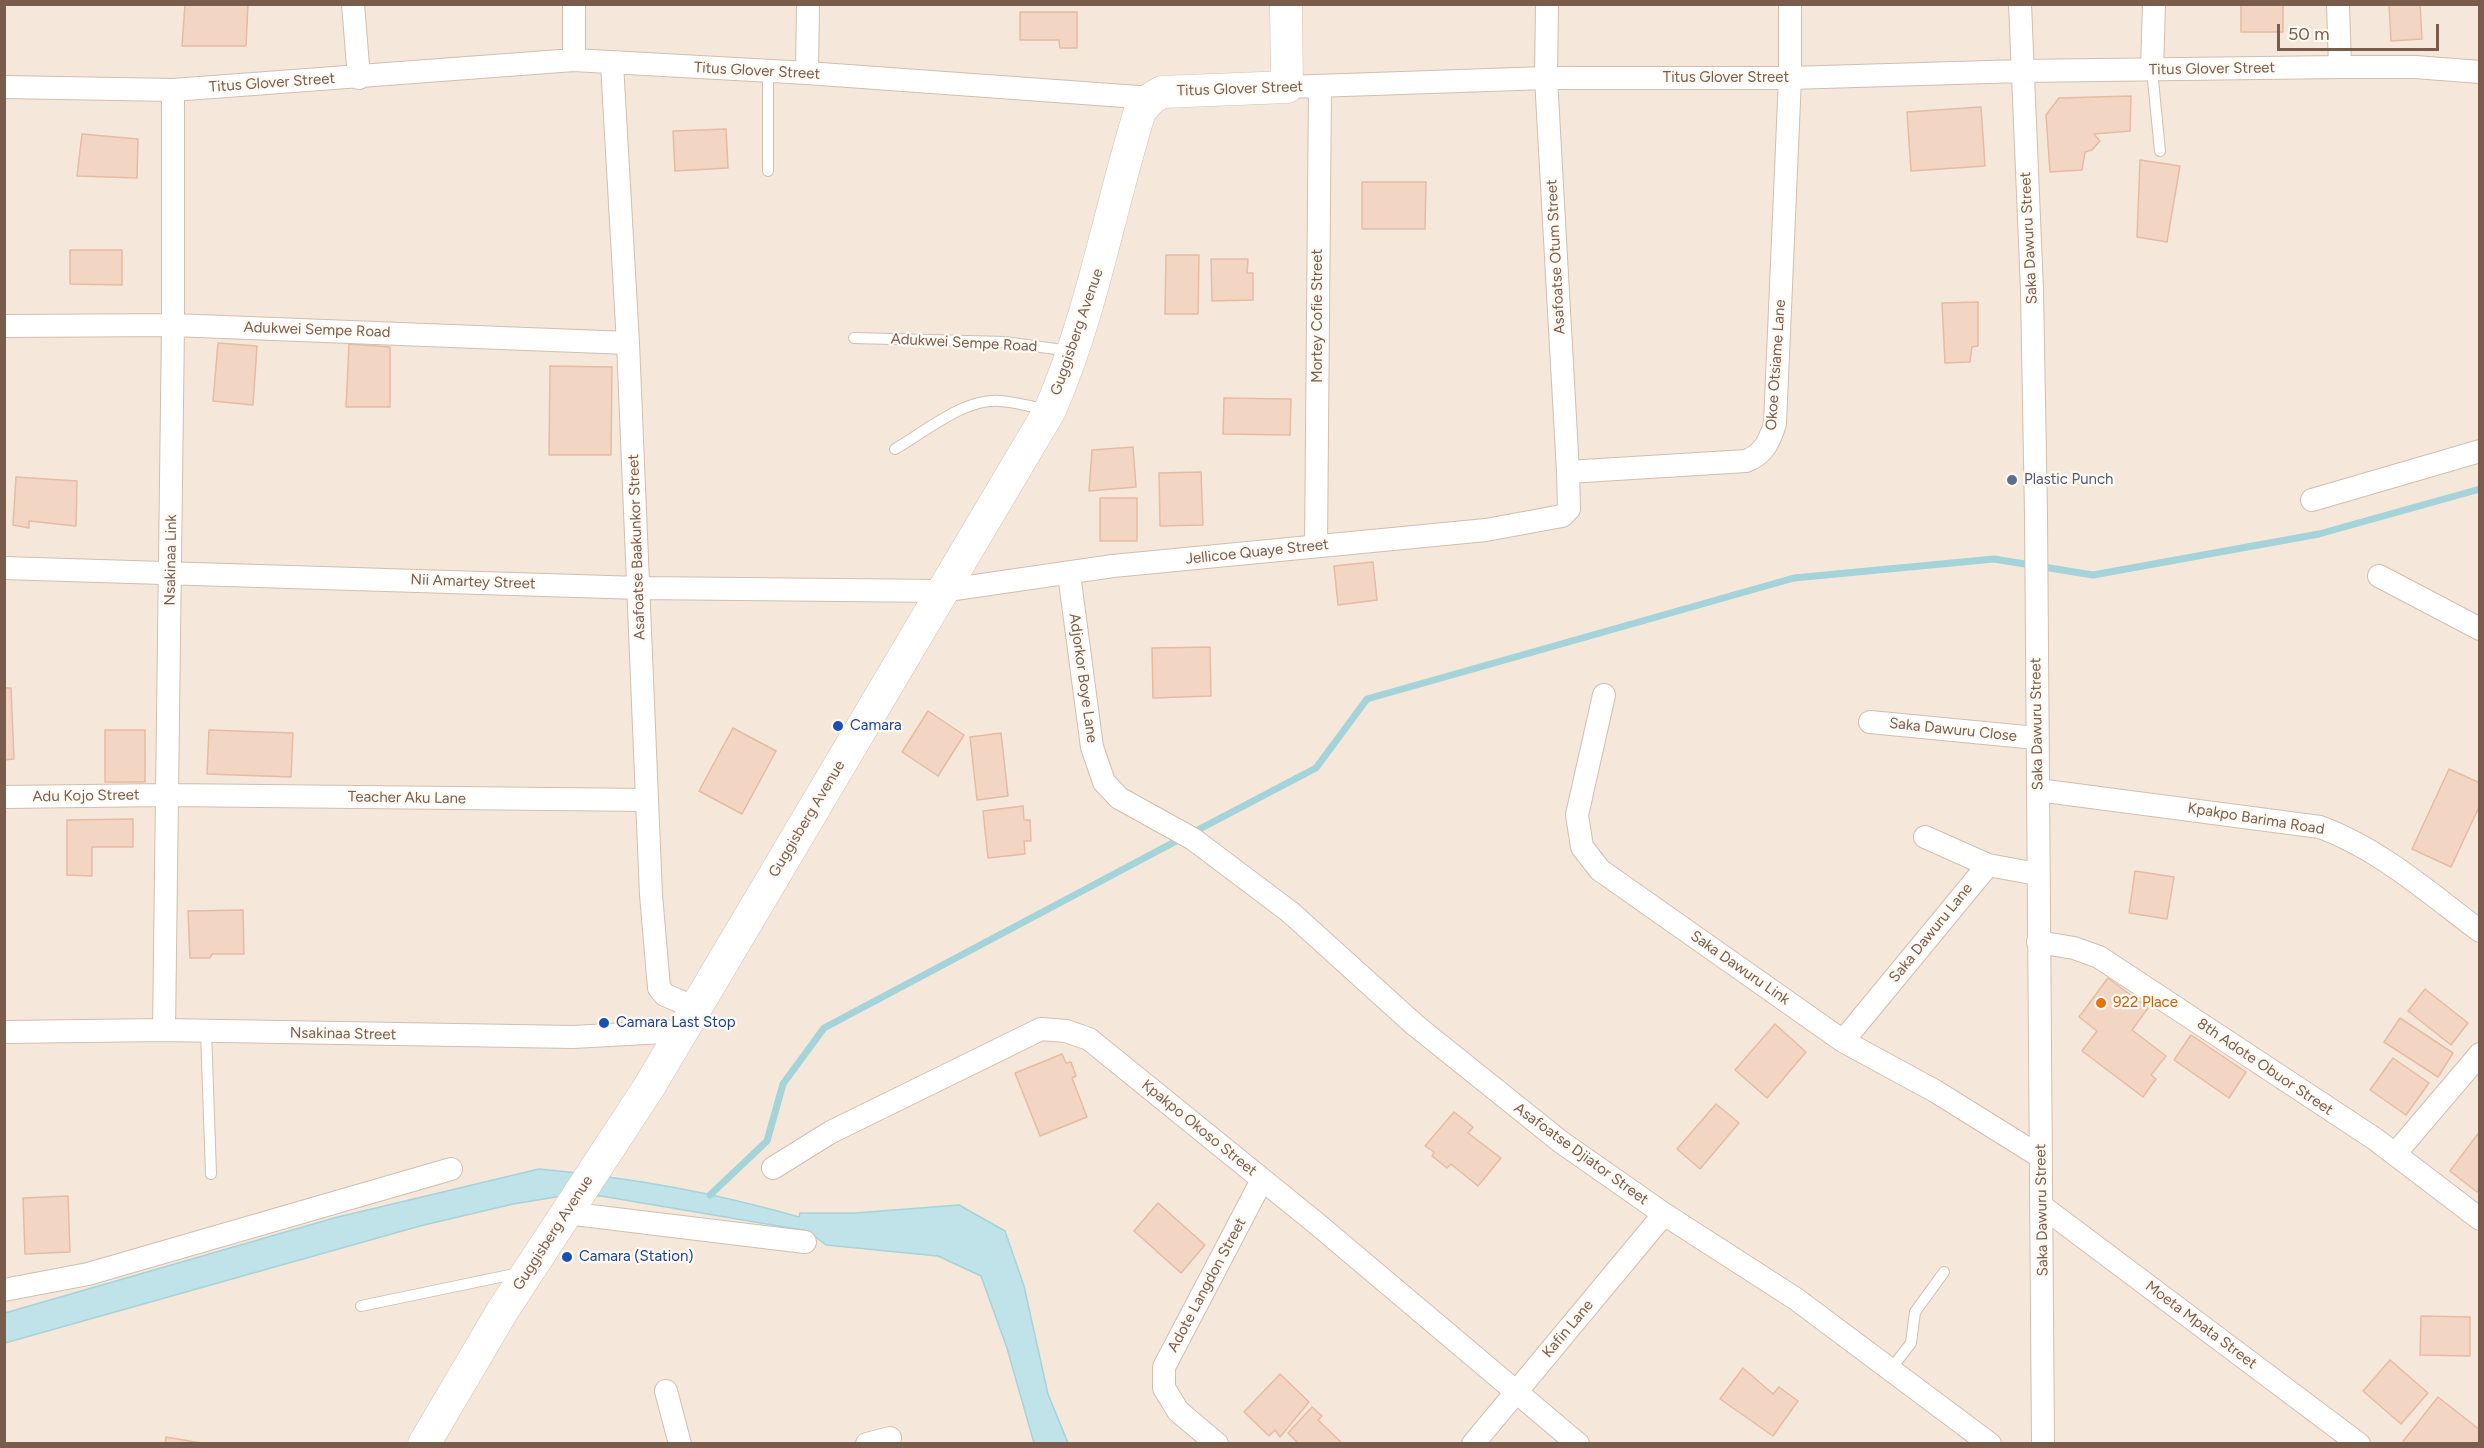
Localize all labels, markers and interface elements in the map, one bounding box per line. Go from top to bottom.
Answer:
scale bar [2280,12,2442,50]
text: 50 m [2288,23,2330,45]
street label: Titus Glover Street [693,59,821,83]
street label: Titus Glover Street [2149,59,2275,79]
street label: Titus Glover Street [1663,69,1789,87]
street label: Titus Glover Street [208,70,336,96]
street label: Titus Glover Street [1177,78,1303,100]
street label: Saka Dawuru Street [2017,171,2041,305]
street label: Asafoatse Otum Street [1543,179,1569,335]
street label: Mortey Cofie Street [1309,249,1327,383]
street label: Guggisberg Avenue [1047,266,1107,398]
street label: Okoe Otsiame Lane [1762,299,1790,431]
street label: Adukwei Sempe Road [243,318,391,342]
street label: Adukwei Sempe Road [890,330,1038,356]
street label: Asafoatse Baakunkor Street [625,454,649,640]
place label: Plastic Punch [2024,471,2113,489]
marker: Plastic Punch [2005,473,2019,487]
street label: Nsakinaa Link [161,514,181,606]
street label: Jellicoe Quaye Street [1184,536,1330,568]
street label: Nii Amartey Street [410,571,536,593]
street label: Adjorkor Boye Lane [1065,612,1101,744]
street label: Saka Dawuru Street [2027,658,2047,790]
street label: Saka Dawuru Close [1888,714,2018,746]
place label: Camara [850,717,902,735]
marker: Camara [831,719,845,733]
street label: Guggisberg Avenue [765,757,849,881]
street label: Adu Kojo Street [32,786,140,806]
street label: Teacher Aku Lane [348,788,466,808]
street label: Kpakpo Barima Road [2186,799,2326,839]
street label: Saka Dawuru Lane [1885,880,1977,986]
street label: Saka Dawuru Link [1687,927,1793,1009]
place label: 922 Place [2113,994,2178,1012]
marker: 922 Place [2094,996,2108,1010]
place label: Camara Last Stop [616,1014,736,1032]
street label: 8th Adote Obuor Street [2194,1015,2336,1119]
marker: Camara Last Stop [597,1016,611,1030]
street label: Nsakinaa Street [290,1024,396,1044]
street label: Kpakpo Okoso Street [1138,1076,1260,1180]
street label: Asafoatse Djiator Street [1510,1099,1652,1209]
street label: Saka Dawuru Street [2032,1144,2052,1276]
street label: Guggisberg Avenue [509,1172,597,1294]
street label: Adote Langdon Street [1164,1215,1250,1355]
place label: Camara (Station) [579,1248,694,1266]
marker: Camara (Station) [560,1250,574,1264]
street label: Moeta Mpata Street [2142,1277,2260,1373]
street label: Kafin Lane [1539,1296,1597,1362]

